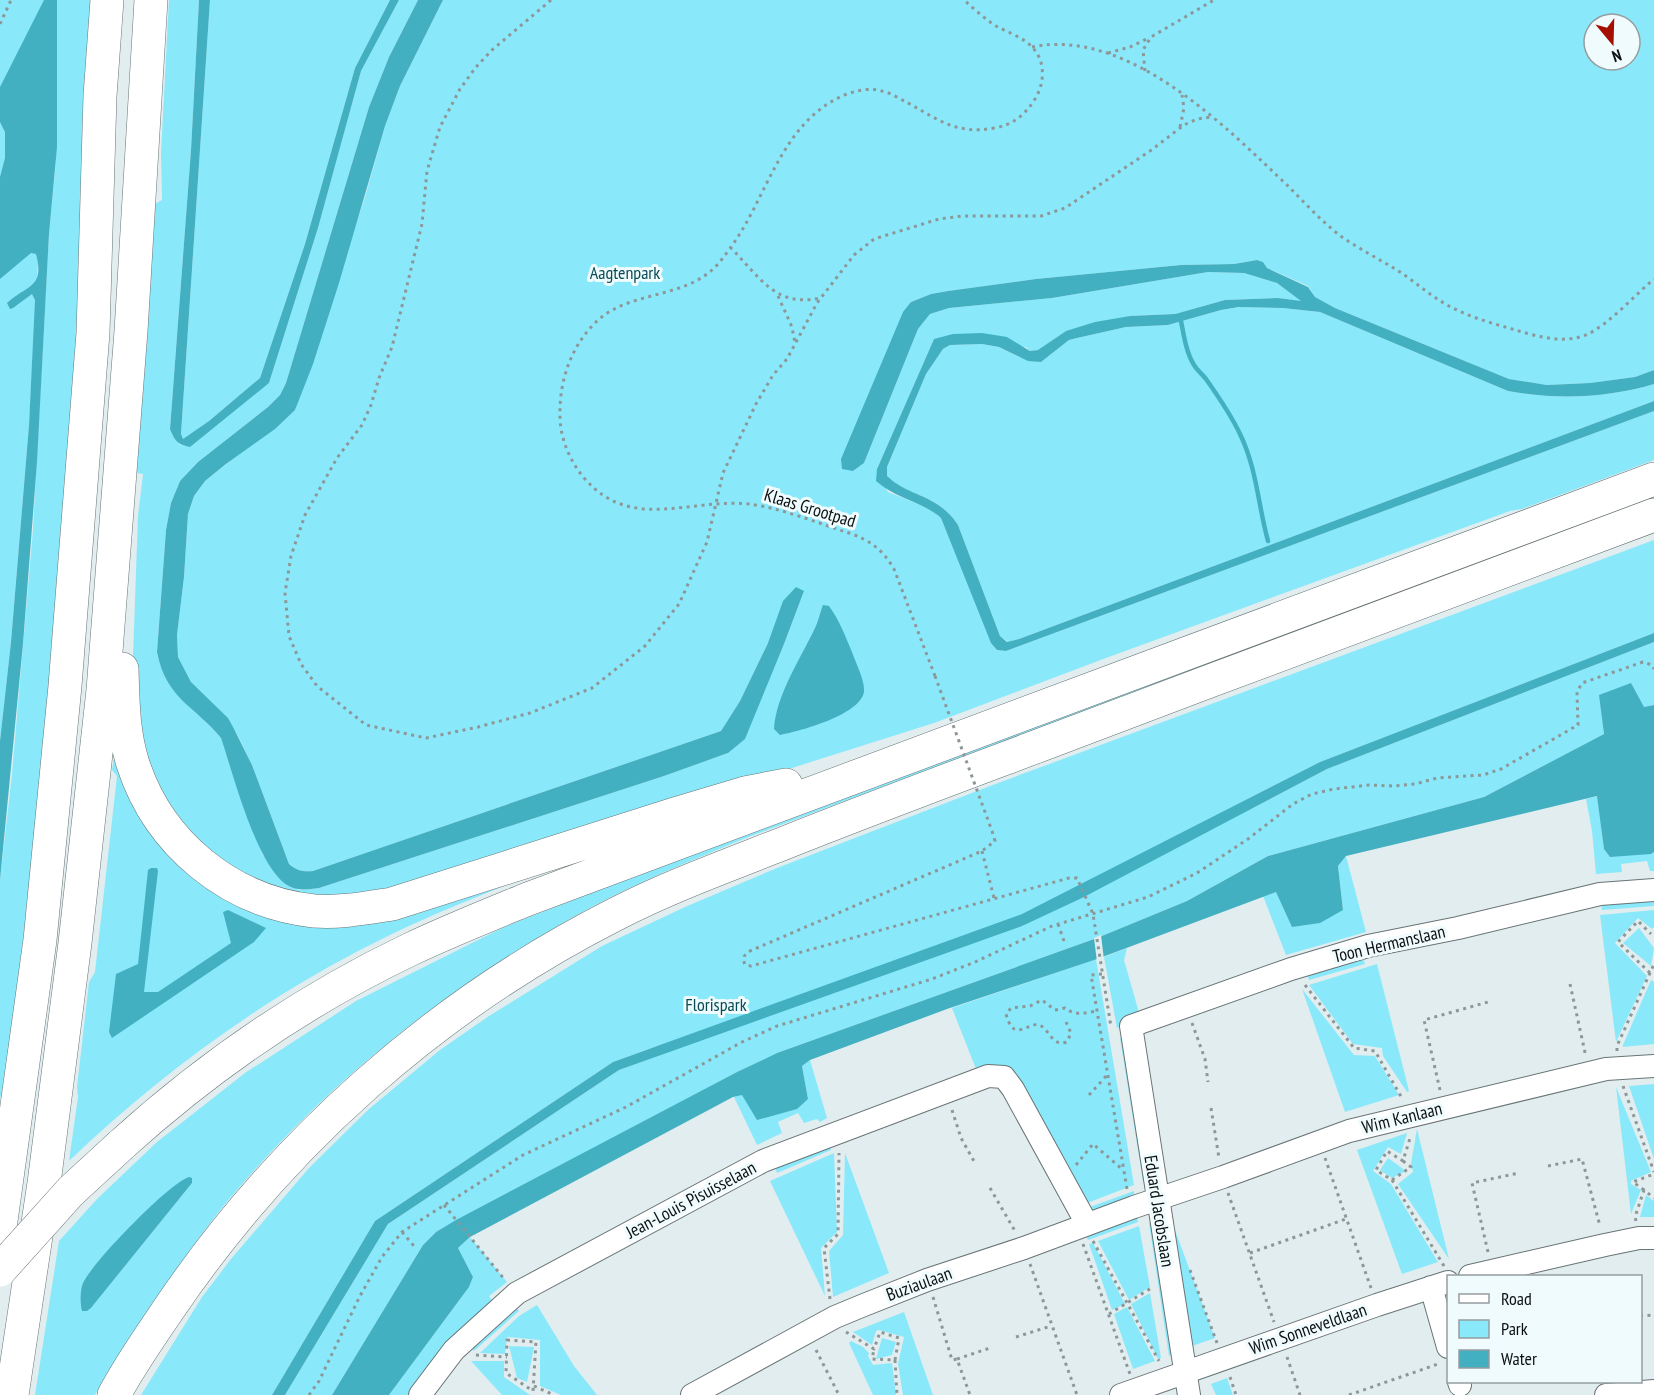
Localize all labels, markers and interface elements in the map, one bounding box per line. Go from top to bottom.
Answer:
north arrow [1582,12,1642,72]
text: N [1610,45,1624,67]
park label: Aagtenpark [590,261,660,284]
street label: Klaas Grootpad [762,483,859,532]
street label: Toon Hermanslaan [1330,919,1447,968]
park label: Florispark [685,993,747,1016]
street label: Wim Kanlaan [1359,1096,1444,1139]
street label: Eduard Jacobslaan [1139,1153,1180,1268]
street label: Jean-Louis Pisuisselaan [621,1156,760,1244]
street label: Buziaulaan [883,1261,955,1306]
legend [1447,1275,1642,1383]
text: Road [1501,1287,1532,1310]
street label: Wim Sonneveldlaan [1246,1298,1370,1359]
text: Park [1501,1317,1528,1340]
text: Water [1501,1347,1537,1370]

